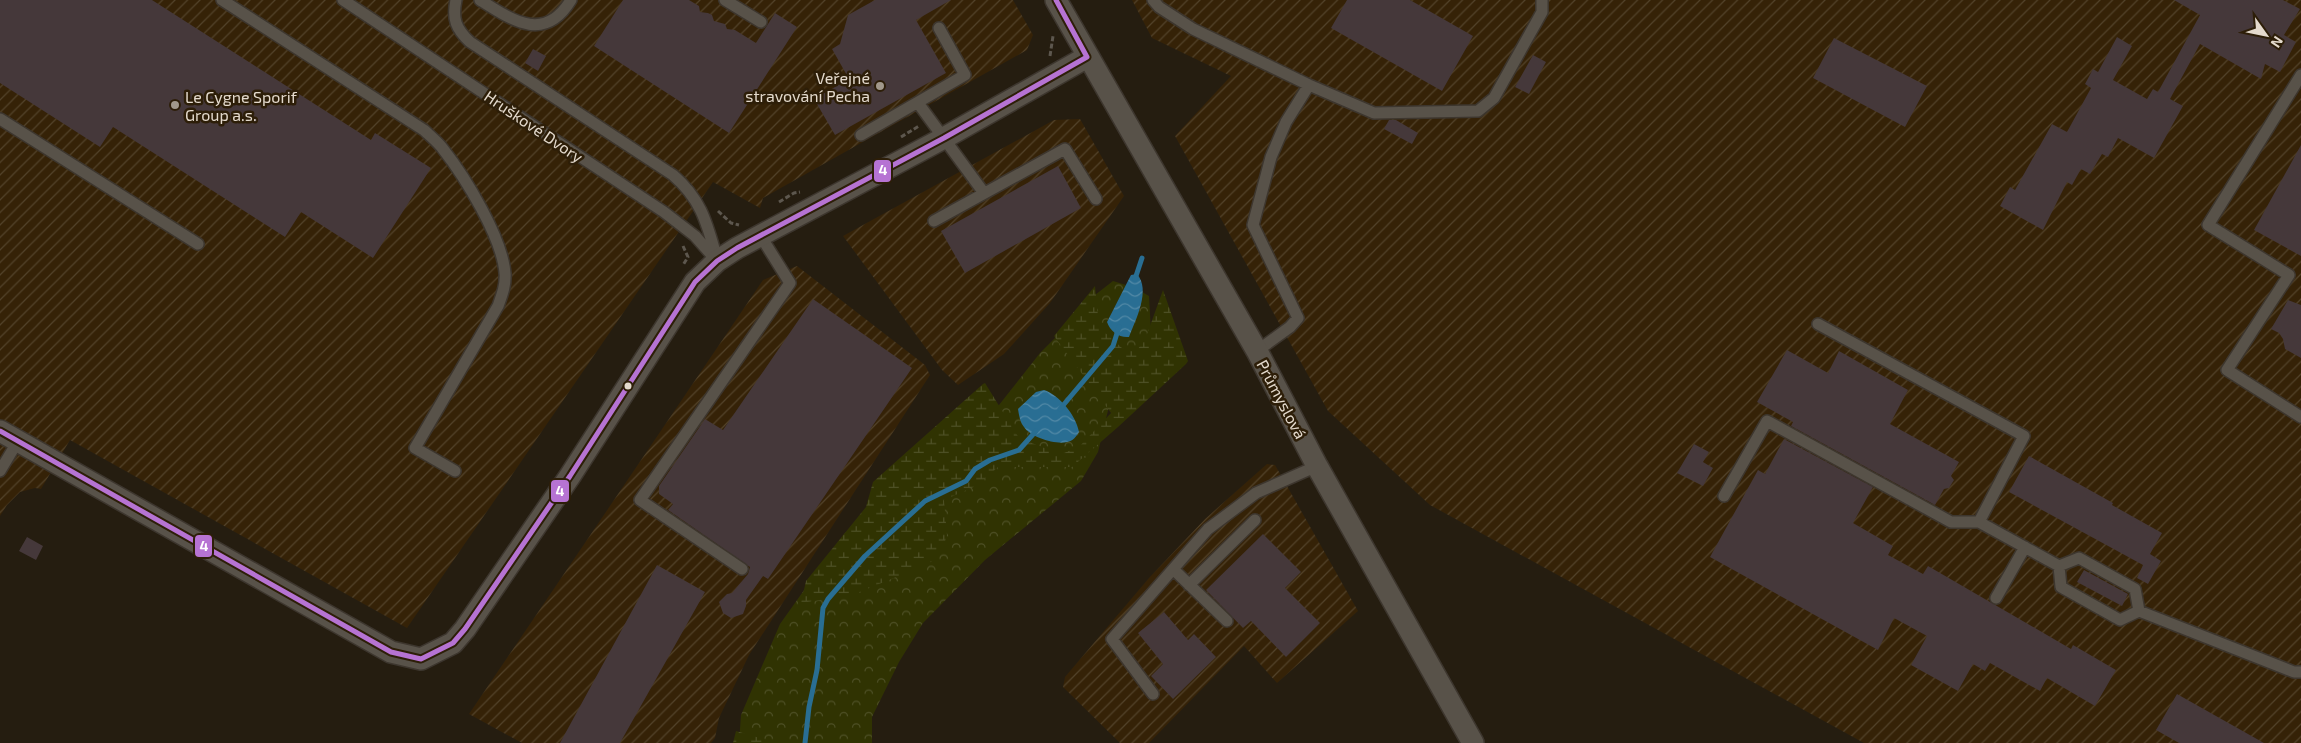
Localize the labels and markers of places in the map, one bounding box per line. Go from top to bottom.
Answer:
place label: Veřejné stravování Pecha [745,68,870,105]
marker: Veřejné stravování Pecha [874,80,886,92]
place label: Le Cygne Sporif Group a.s. [185,87,298,124]
marker: Le Cygne Sporif Group a.s. [169,99,181,111]
unlabelled marker [623,381,633,391]

